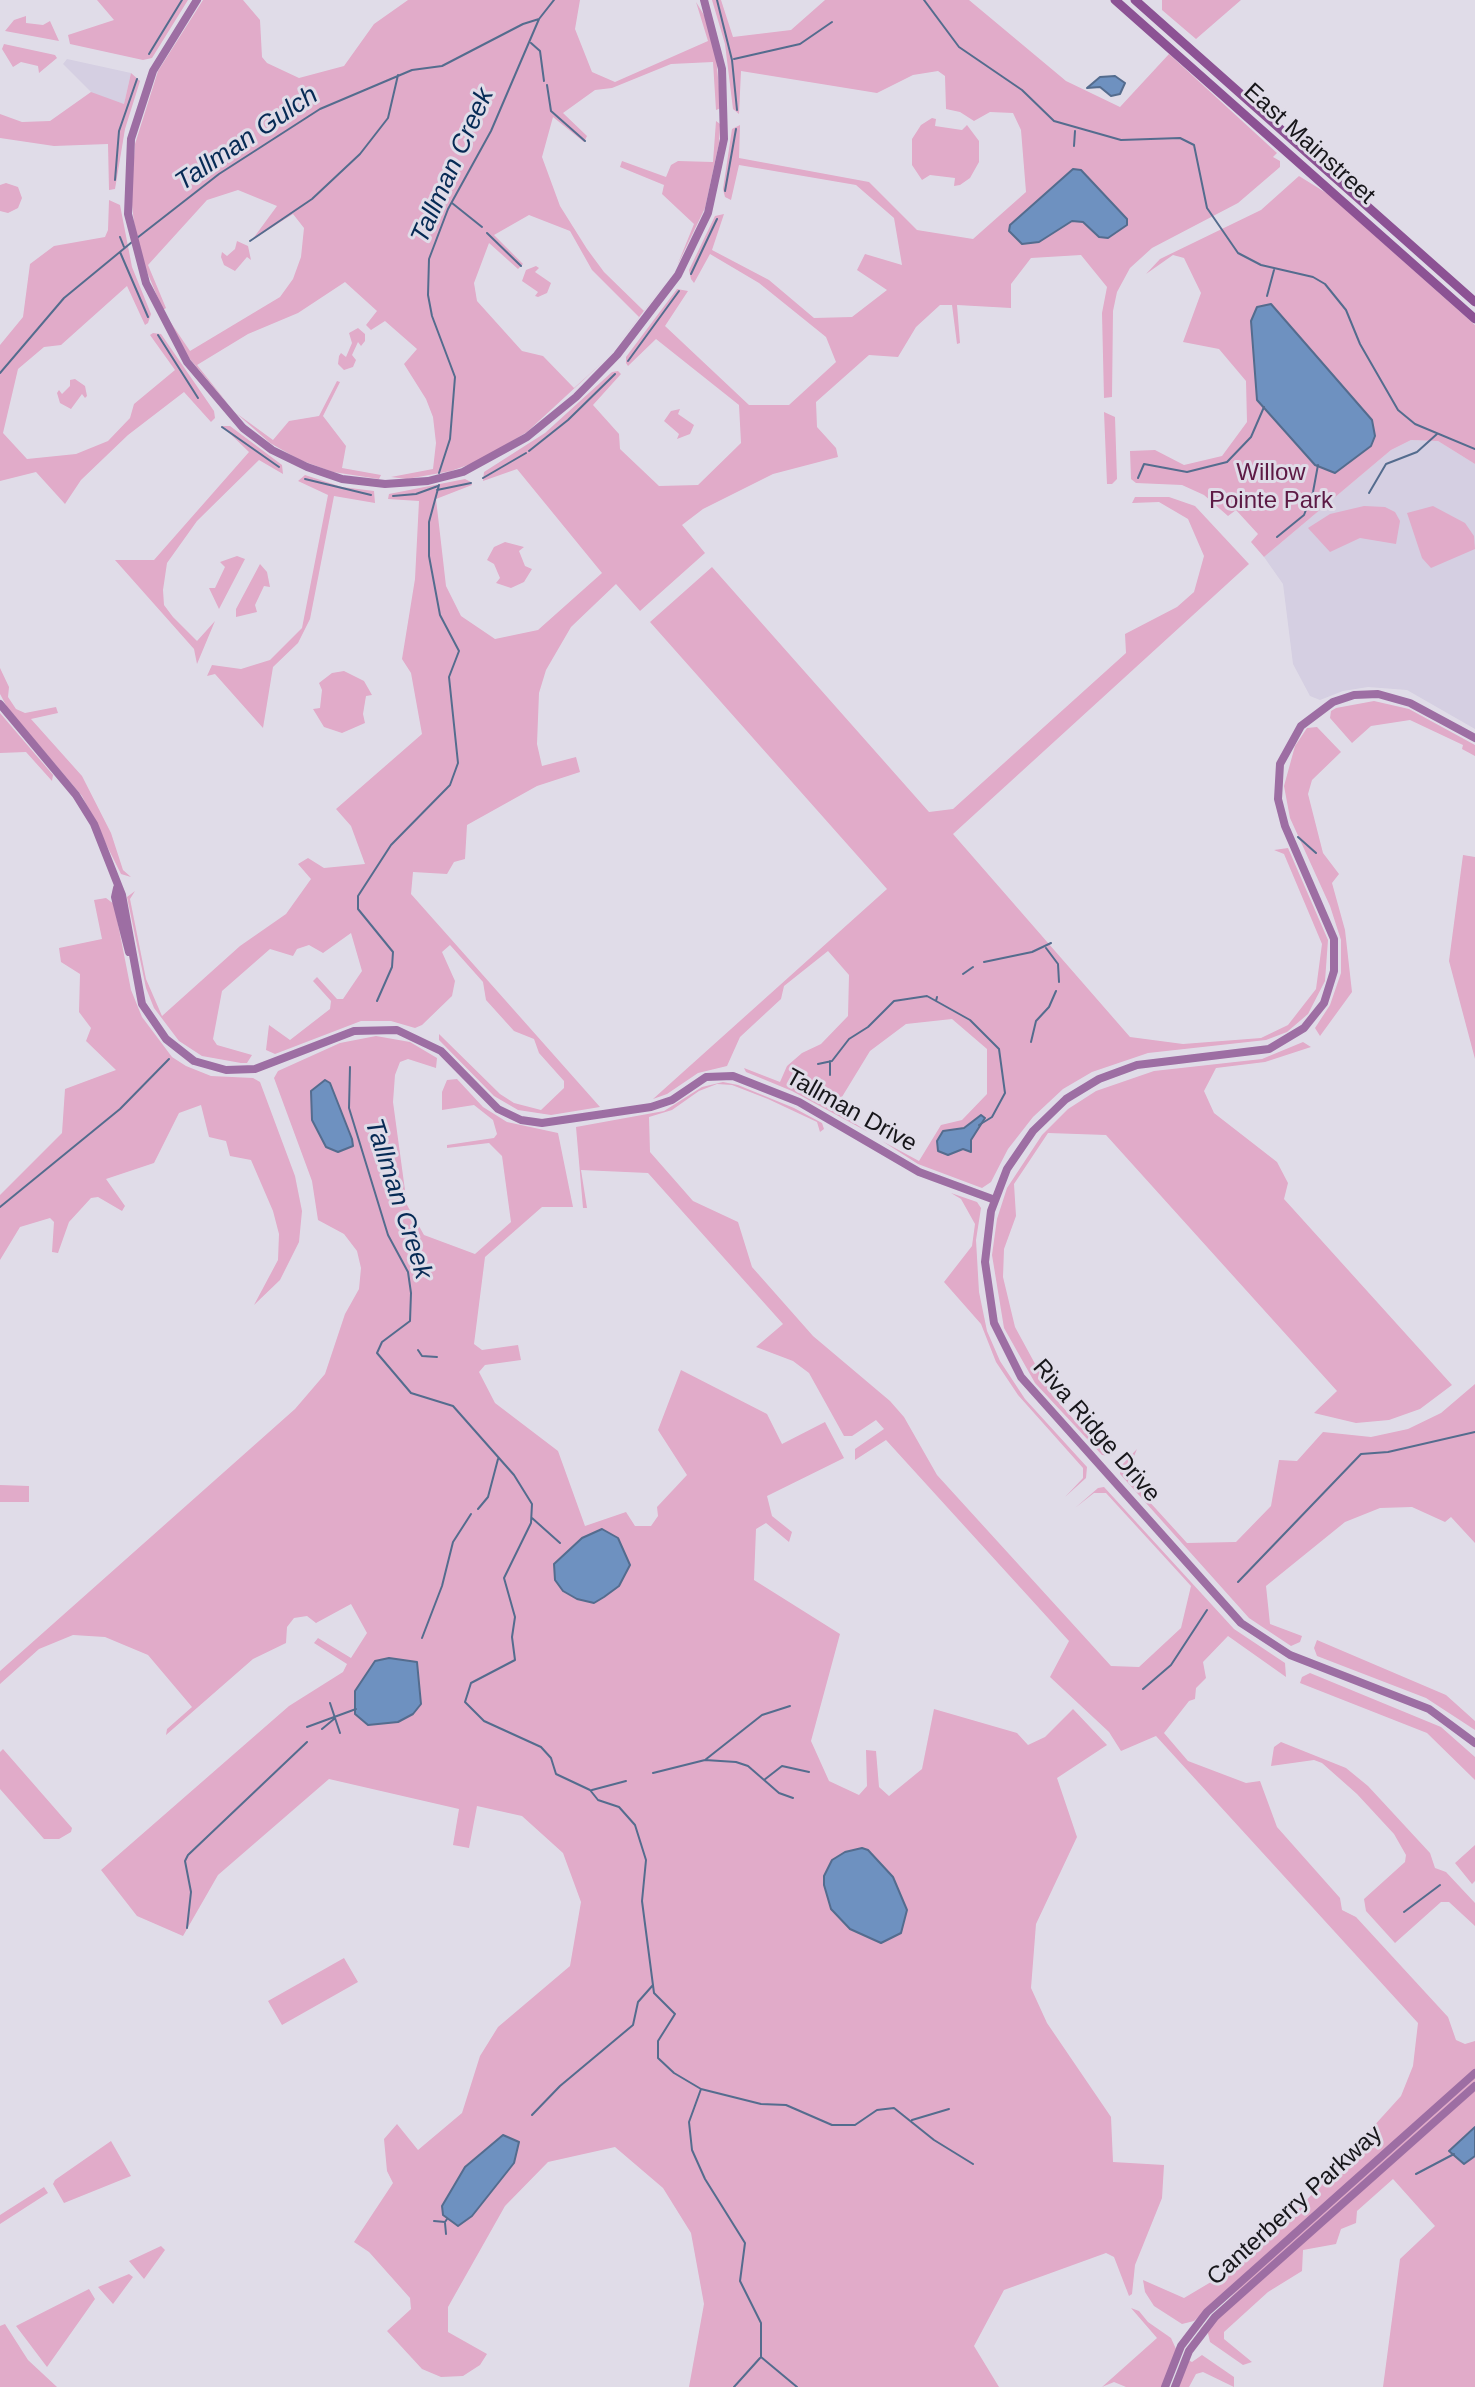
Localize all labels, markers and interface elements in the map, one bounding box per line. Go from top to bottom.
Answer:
street label: East Mainstreet [1237,78,1381,210]
water label: Tallman Gulch [170,80,324,198]
water label: Tallman Creek [405,84,501,248]
park label: Willow Pointe Park [1209,459,1333,515]
street label: Tallman Drive [780,1063,922,1159]
water label: Tallman Creek [357,1115,439,1283]
street label: Riva Ridge Drive [1026,1354,1166,1508]
street label: Canterberry Parkway [1202,2120,1388,2292]

